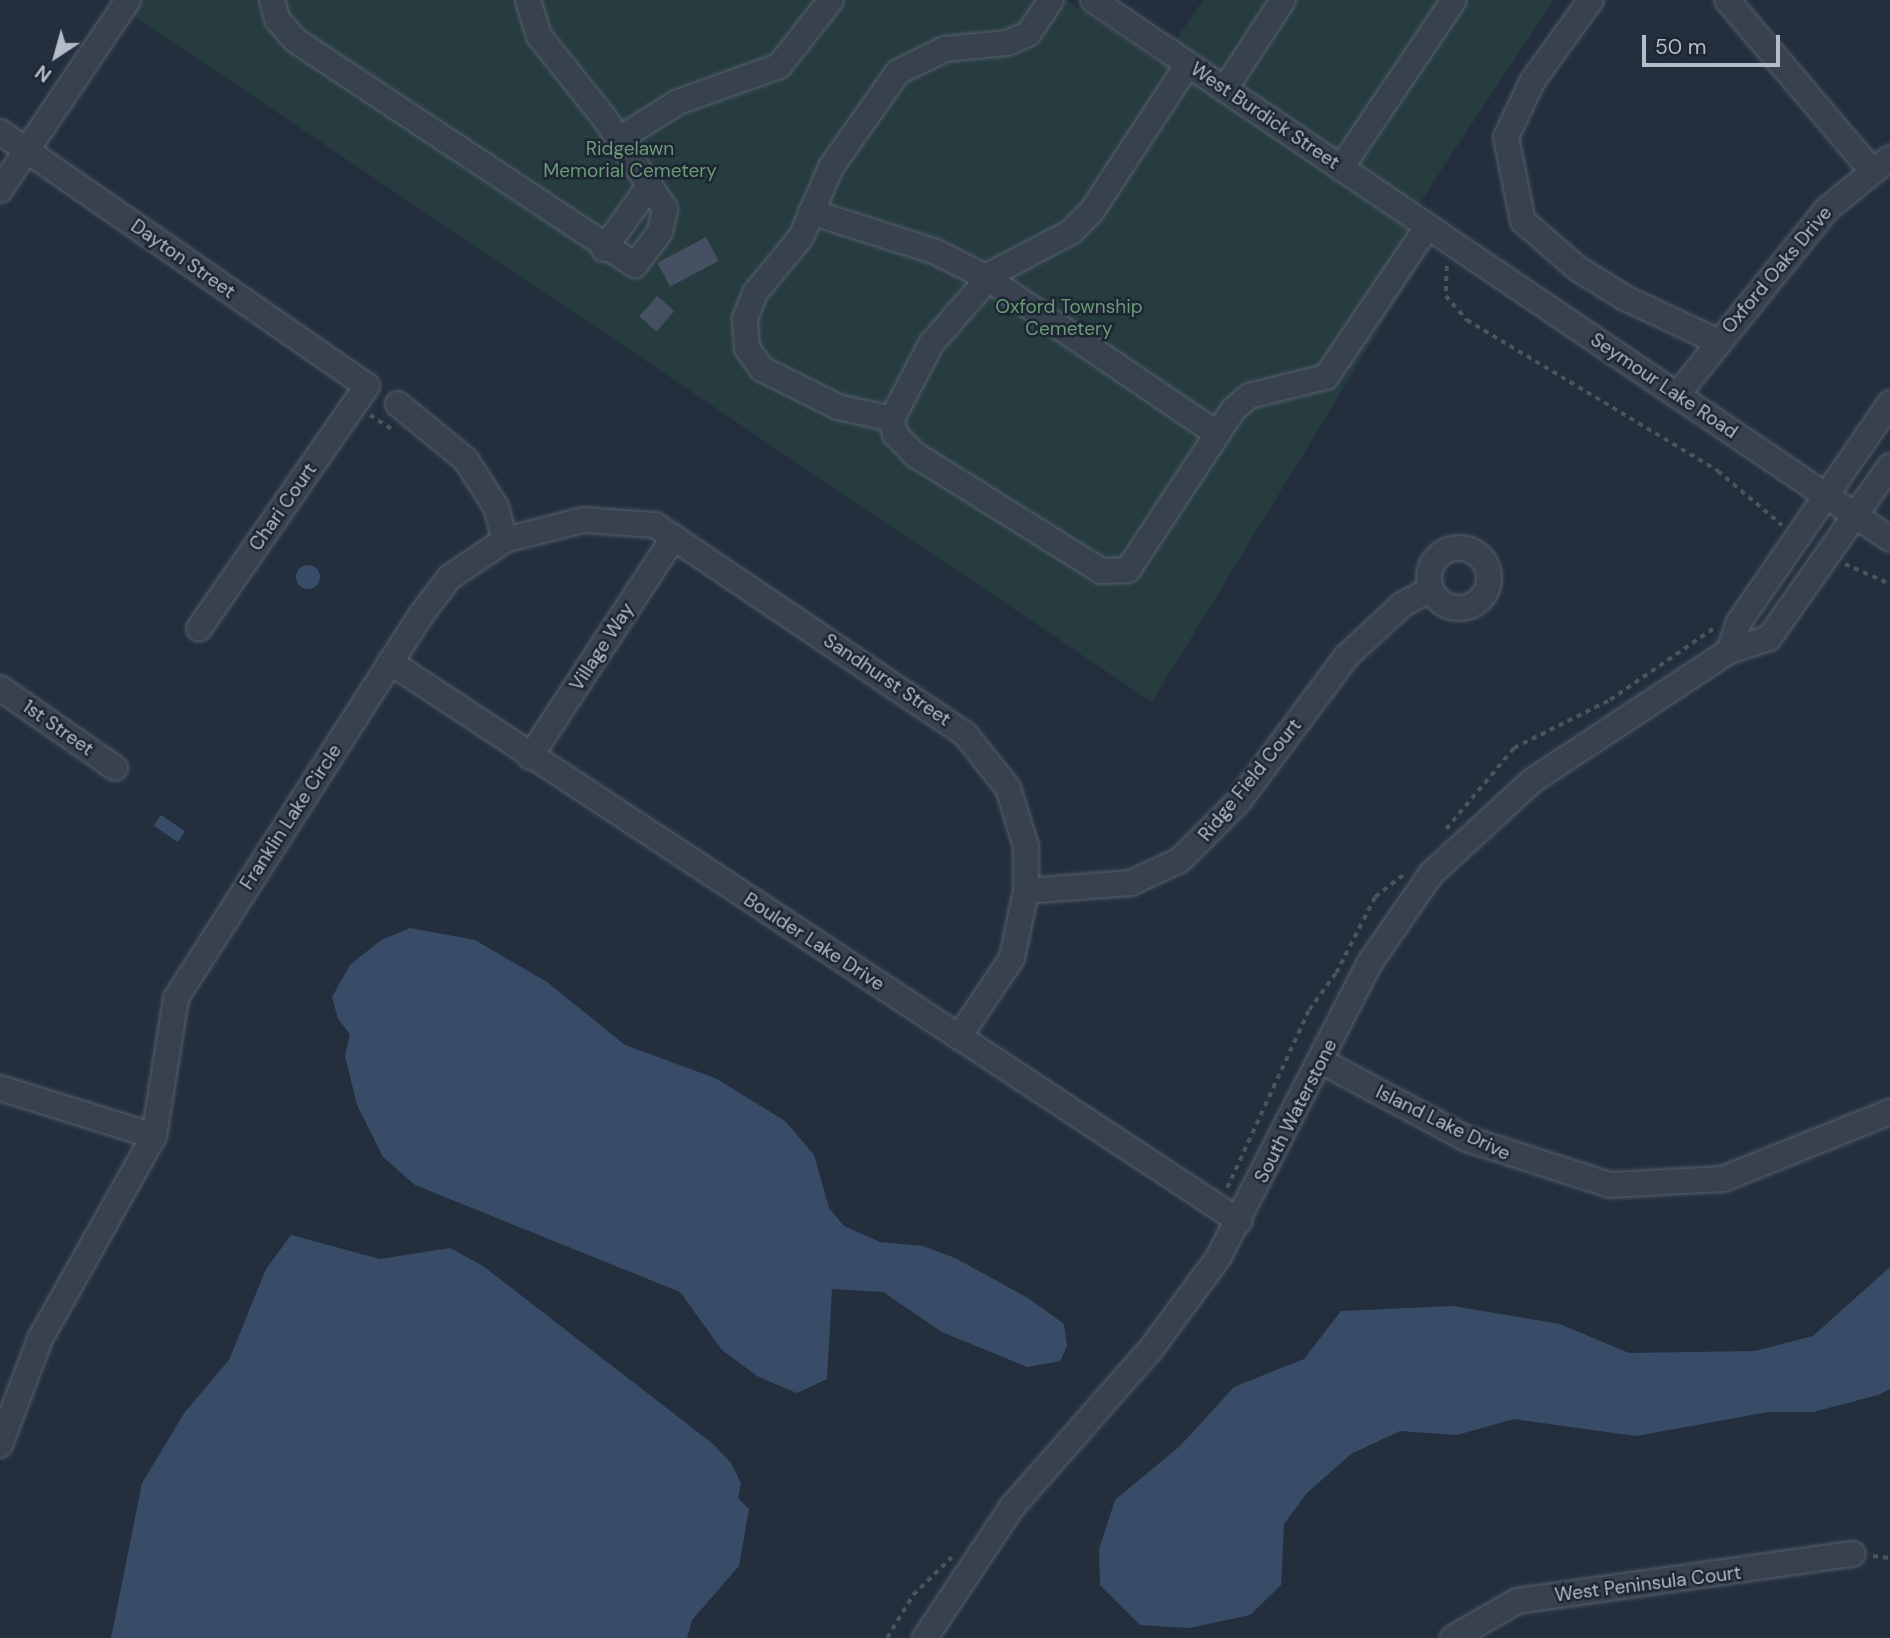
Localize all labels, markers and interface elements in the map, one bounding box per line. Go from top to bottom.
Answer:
north arrow [21,21,91,91]
scale bar [1645,21,1783,65]
text: 50 m [1655,33,1706,61]
street label: West Burdick Street [1186,58,1344,174]
text: N [30,59,56,88]
park label: Ridgelawn Memorial Cemetery [543,138,717,182]
street label: Oxford Oaks Drive [1717,202,1837,338]
street label: Dayton Street [127,215,239,303]
park label: Oxford Township Cemetery [995,296,1143,340]
street label: Seymour Lake Road [1586,328,1742,444]
street label: Chari Court [244,459,322,555]
street label: Village Way [565,599,639,695]
street label: Sandhurst Street [819,629,955,731]
street label: 1st Street [18,695,98,761]
street label: Ridge Field Court [1194,714,1306,846]
street label: Franklin Lake Circle [236,740,346,894]
street label: Boulder Lake Drive [740,888,888,996]
street label: South Waterstone [1250,1035,1342,1187]
street label: Island Lake Drive [1372,1081,1514,1165]
street label: West Peninsula Court [1553,1561,1743,1607]

